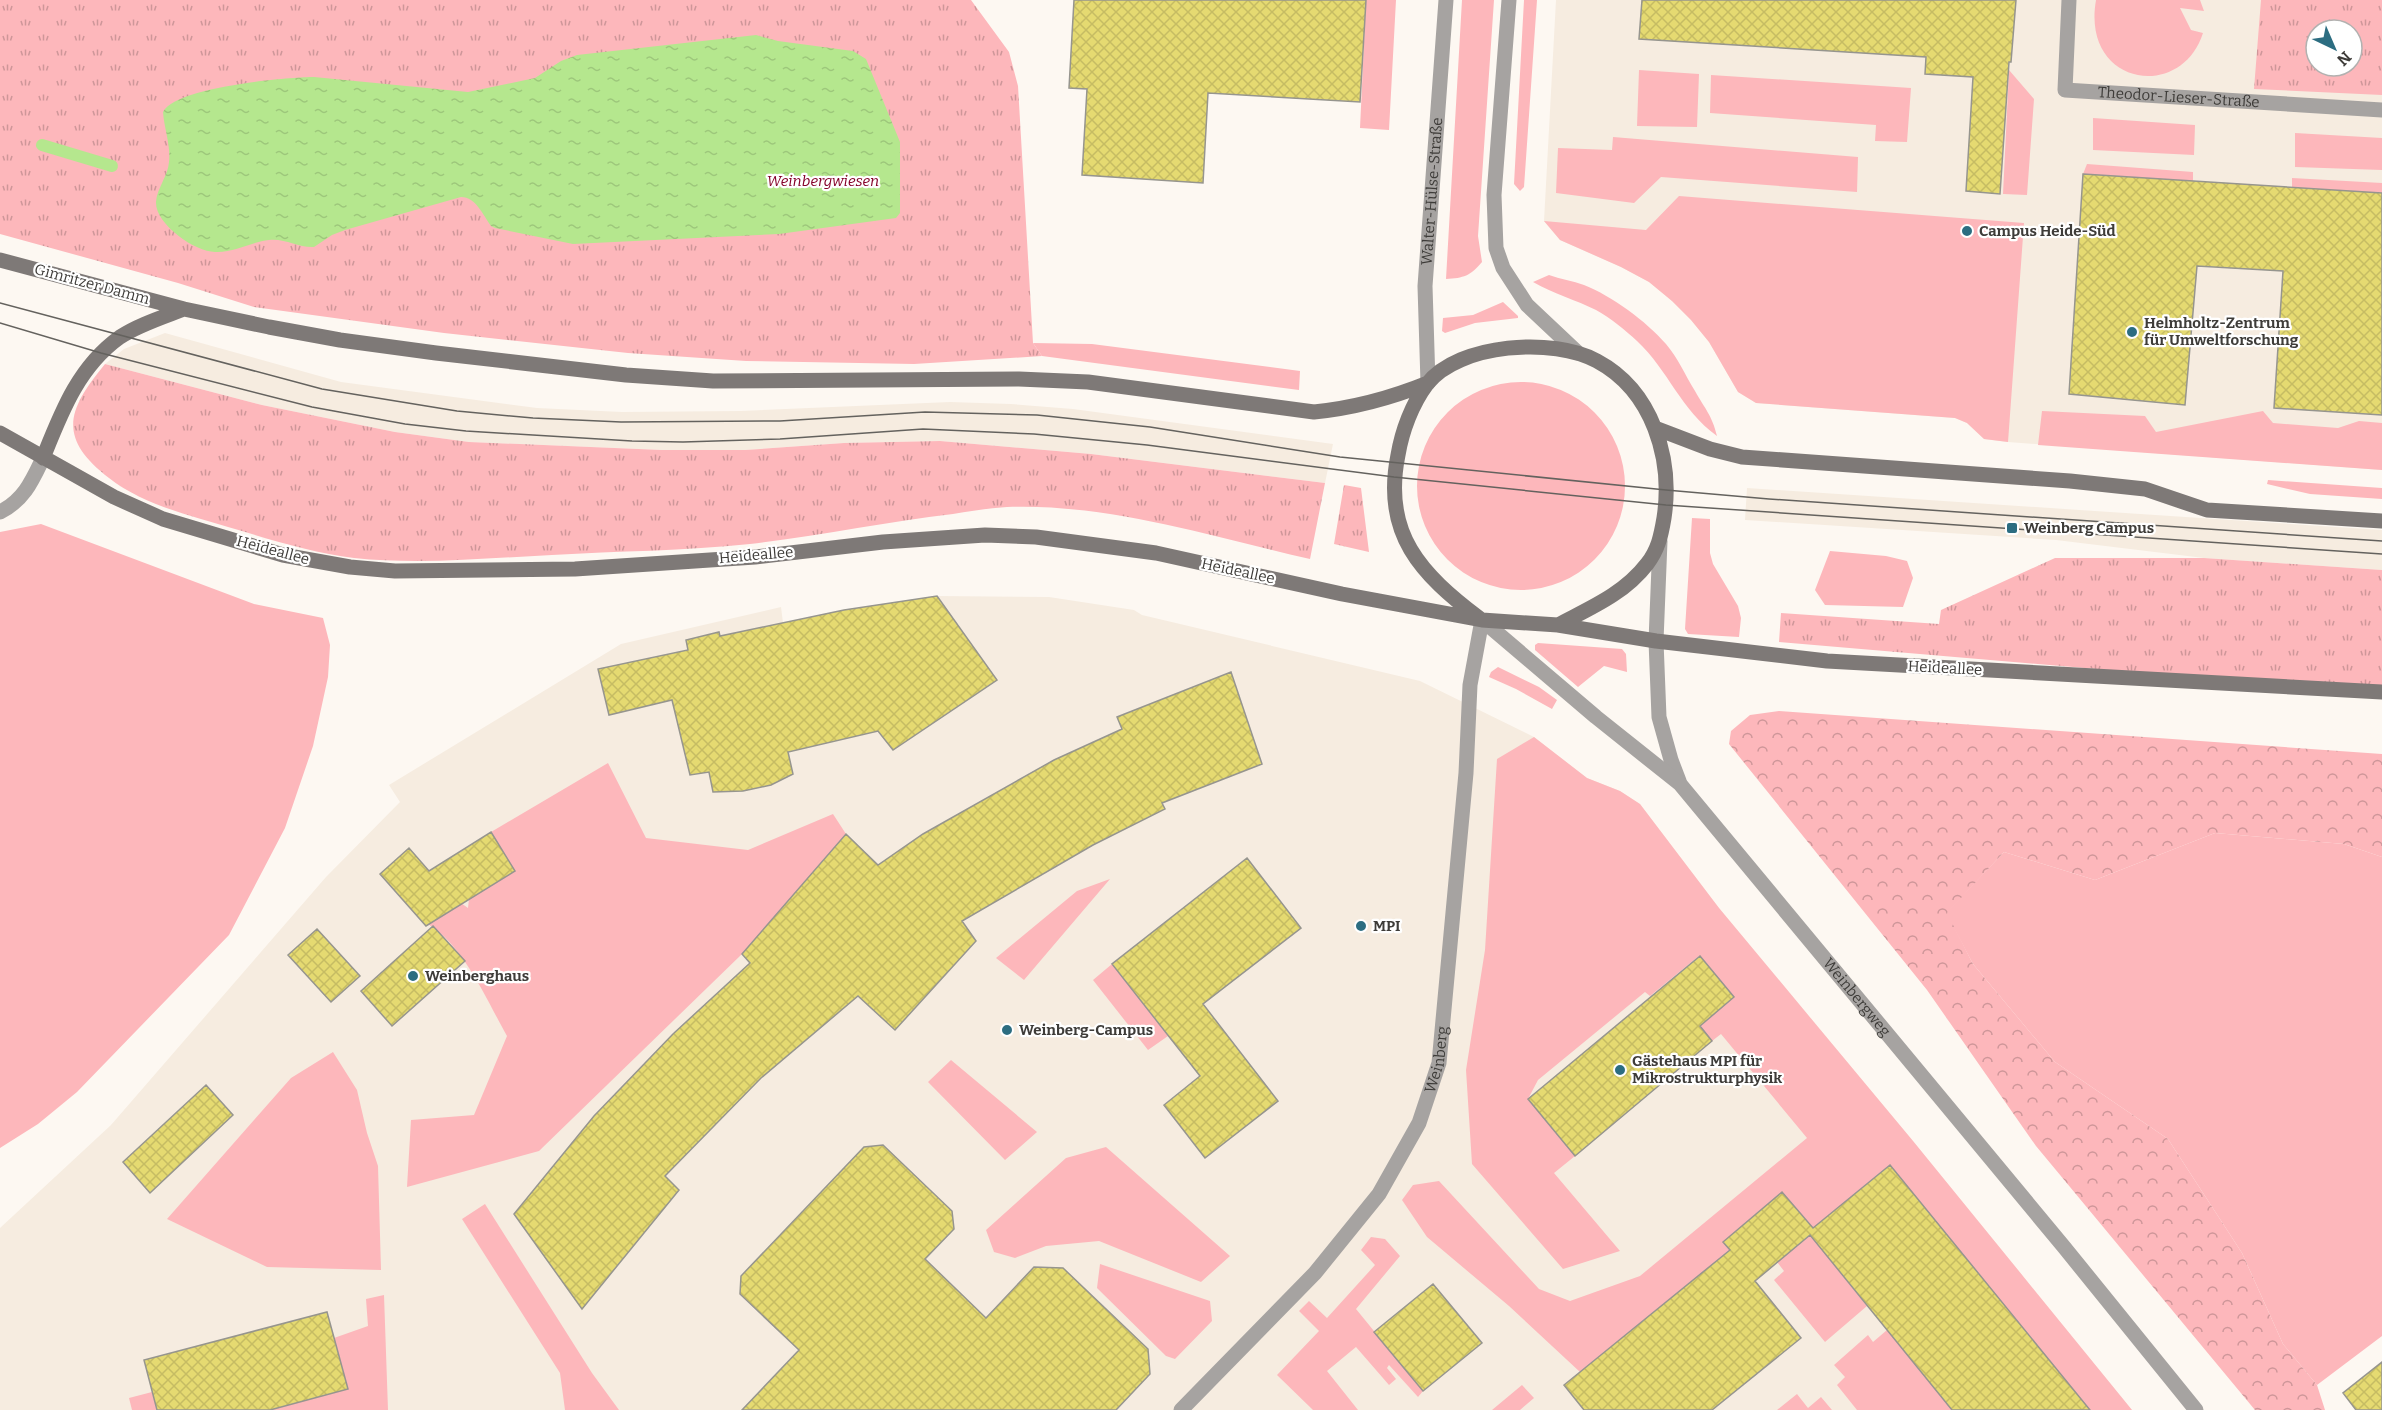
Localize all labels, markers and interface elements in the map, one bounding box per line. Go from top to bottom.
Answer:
north arrow [2304,18,2364,78]
text: N [2333,47,2355,70]
street label: Theodor-Lieser-Straße [2097,83,2260,111]
street label: Walter-Hülse-Straße [1418,117,1446,266]
park label: Weinbergwiesen [767,172,879,190]
place label: Campus Heide-Süd [1979,222,2116,240]
marker: Campus Heide-Süd [1960,224,1974,238]
street label: Gimritzer Damm [32,260,152,308]
place label: Helmholtz-Zentrum für Umweltforschung [2144,314,2299,349]
marker: Helmholtz-Zentrum für Umweltforschung [2125,325,2139,339]
place label: Weinberg Campus [2024,519,2154,537]
marker: Weinberg Campus [2005,521,2019,535]
street label: Heideallee [235,532,311,568]
street label: Heideallee [718,543,794,567]
street label: Heideallee [1200,554,1276,588]
street label: Heideallee [1907,657,1983,679]
place label: MPI [1373,917,1400,935]
marker: MPI [1354,919,1368,933]
street label: Weinbergweg [1819,954,1894,1040]
place label: Weinberghaus [425,967,529,985]
marker: Weinberghaus [406,969,420,983]
place label: Weinberg-Campus [1019,1021,1153,1039]
marker: Weinberg-Campus [1000,1023,1014,1037]
street label: Weinberg [1421,1025,1451,1095]
place label: Gästehaus MPI für Mikrostrukturphysik [1632,1052,1782,1087]
marker: Gästehaus MPI für Mikrostrukturphysik [1613,1063,1627,1077]

